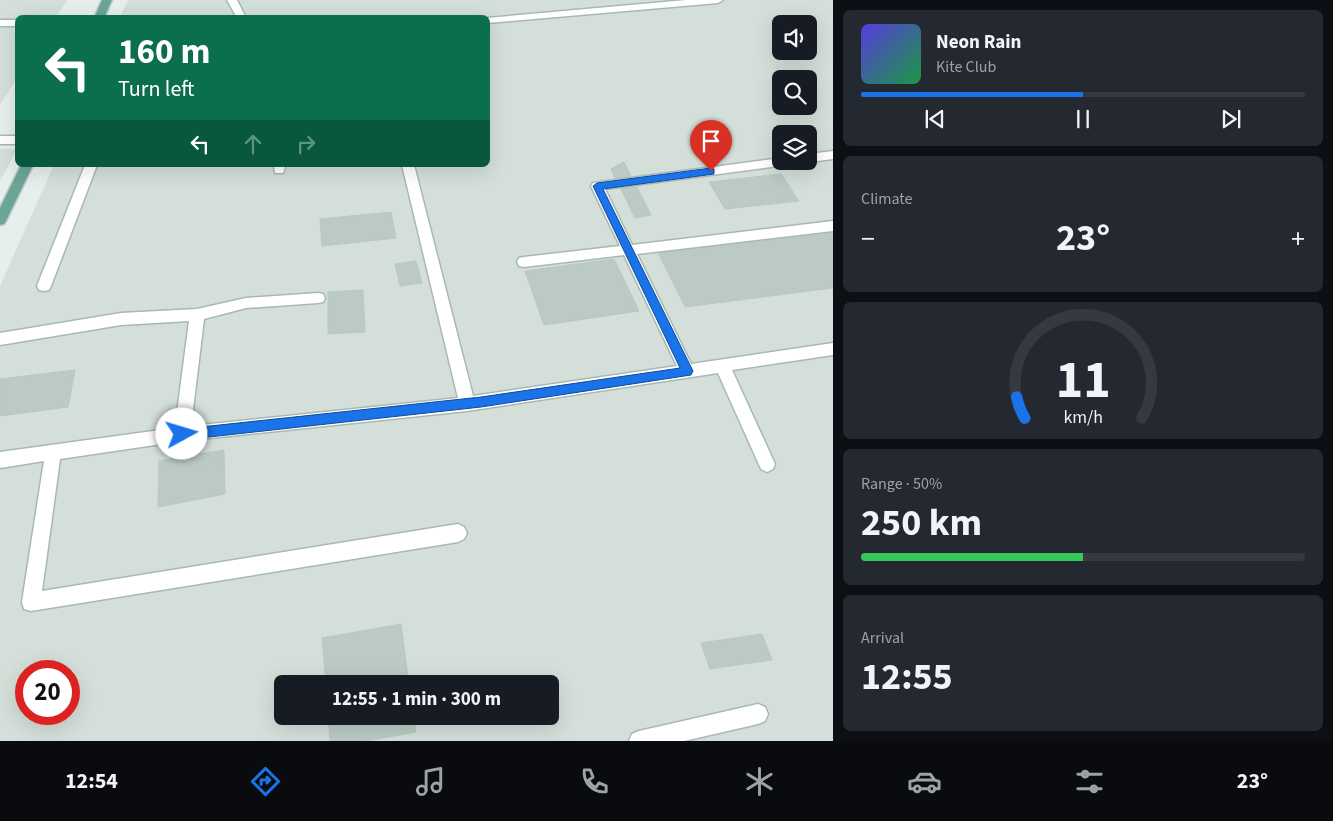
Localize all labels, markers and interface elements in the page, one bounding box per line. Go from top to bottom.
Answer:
map controls [772,15,817,170]
button: sound [772,15,817,60]
text: 160 m [118,27,210,77]
text: Neon Rain [936,29,1021,56]
icon: left [35,35,100,100]
text: Kite Club [936,56,996,78]
button: search [772,70,817,115]
text: Turn left [118,73,194,105]
icon: previous [921,105,949,133]
icon: pause [1069,105,1097,133]
icon: next [1217,105,1245,133]
pin [690,120,732,171]
button: layers [772,125,817,170]
icon: arrive [697,127,725,155]
icon: left [186,130,214,158]
icon: ahead [239,130,267,158]
icon: right [292,130,320,158]
text: Climate [861,188,912,210]
text: 23° [1056,211,1110,265]
text: − [861,219,875,259]
text: + [1291,219,1305,259]
text: 11 [1056,344,1110,418]
text: km/h [1063,405,1103,430]
position arrow [155,407,207,459]
text: Range · 50% [861,473,942,495]
text: 250 km [861,496,982,550]
text: Arrival [861,627,904,649]
text: 12:55 [861,650,953,704]
speed limit sign: 20 [15,660,80,725]
text: 12:55 · 1 min · 300 m [332,686,501,713]
icon: directions [248,764,283,799]
icon: music [413,764,448,799]
icon: phone [577,764,612,799]
icon: climate [742,764,777,799]
icon: car [907,764,942,799]
icon: filters [1072,764,1107,799]
text: 12:54 [65,765,118,797]
text: 23° [1237,765,1268,797]

